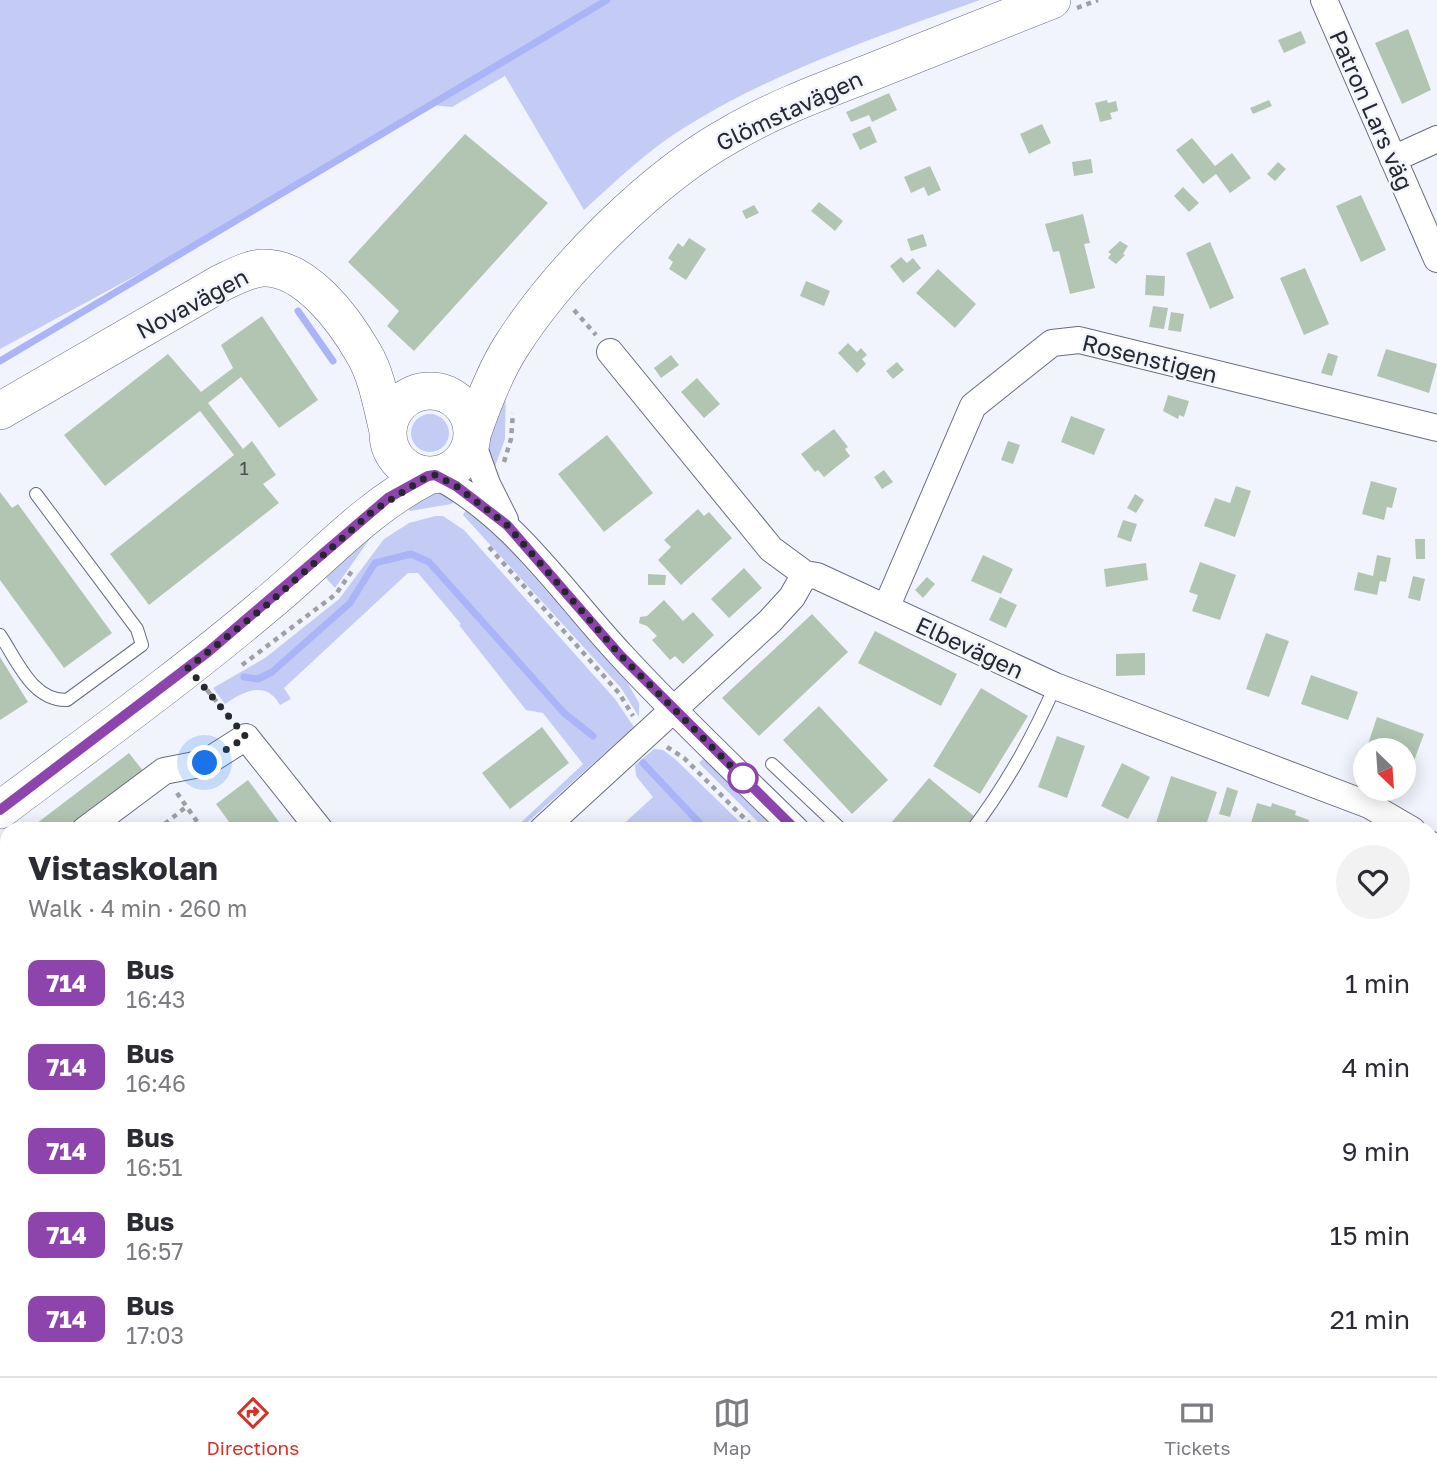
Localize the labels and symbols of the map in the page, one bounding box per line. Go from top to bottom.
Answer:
street label: Patron Lars väg [1324,26,1420,194]
street label: Glömstavägen [711,64,867,156]
street label: Novavägen [131,262,253,344]
street label: Rosenstigen [1080,328,1220,388]
house number: 1 [239,456,249,479]
street label: Elbevägen [912,610,1028,684]
north arrow [1353,738,1416,802]
your location [187,745,222,780]
unlabelled marker [728,763,758,793]

